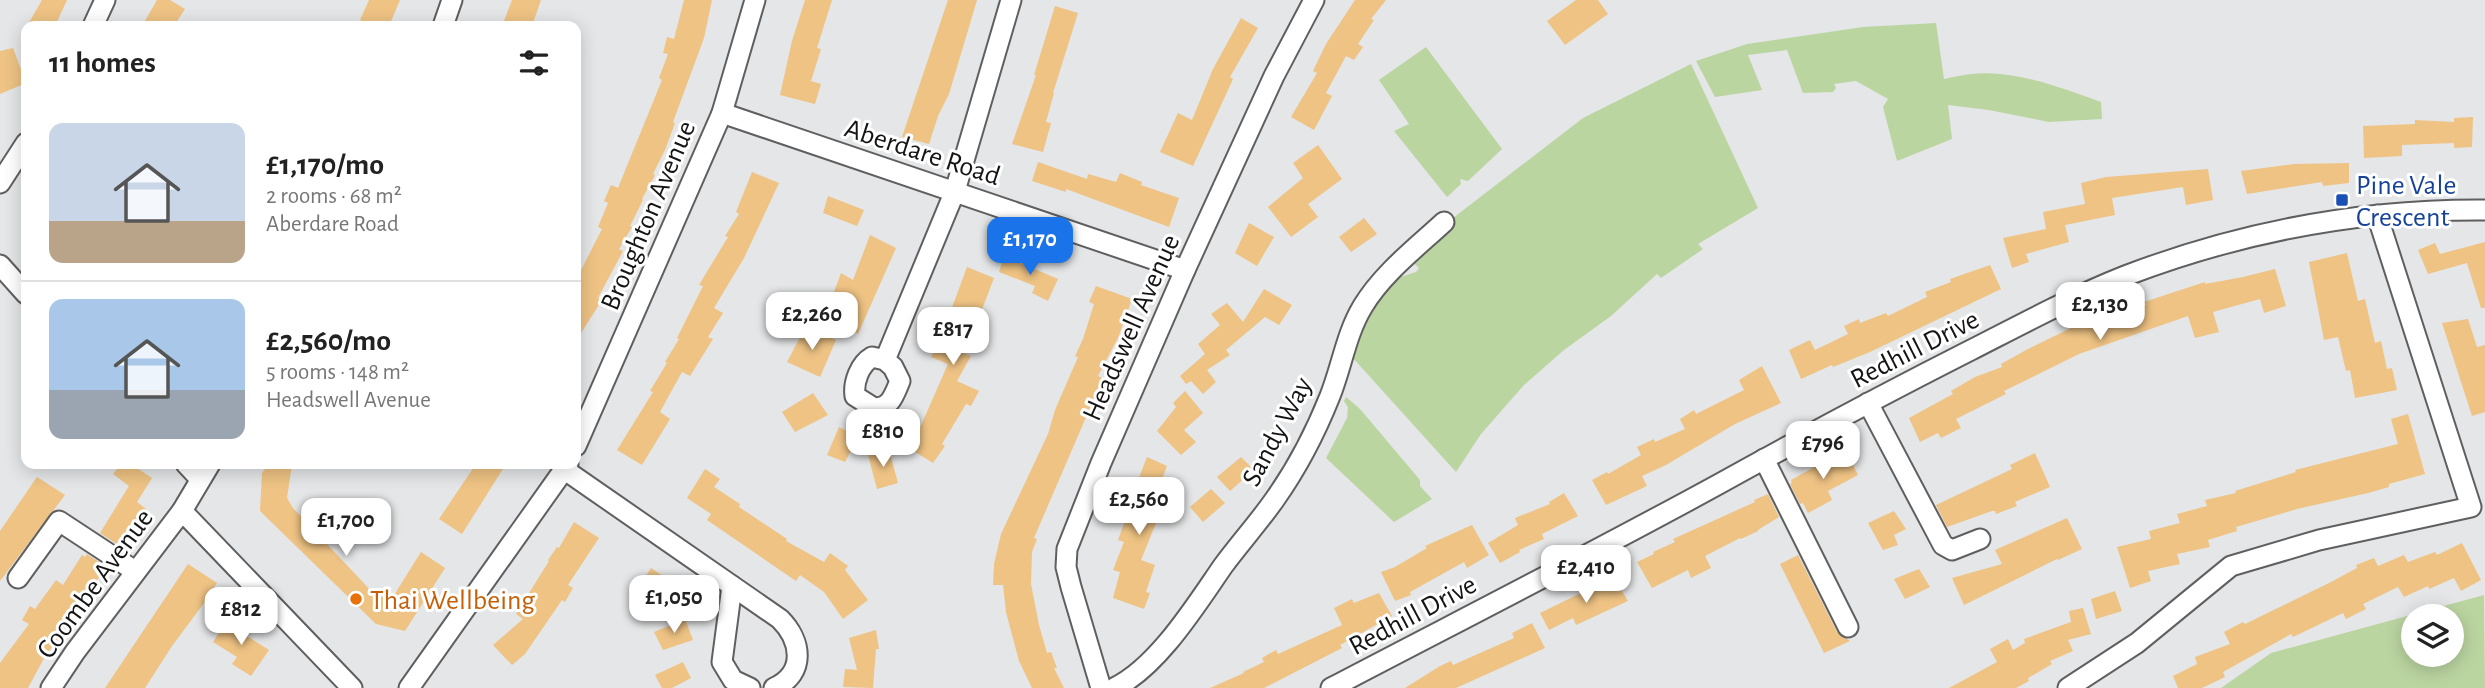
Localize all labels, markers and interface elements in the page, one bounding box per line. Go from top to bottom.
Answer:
icon: filters [515,44,553,82]
text: 11 homes [49,48,156,78]
street label: Aberdare Road [841,115,1004,191]
street label: Broughton Avenue [596,117,701,315]
text: £1,170/mo [266,150,384,180]
icon: home [105,151,189,235]
place label: Pine Vale Crescent [2356,172,2456,232]
text: 2 rooms · 68 m² [266,185,402,208]
marker: Pine Vale Crescent [2334,192,2350,208]
text: Aberdare Road [266,213,399,236]
pin: £1,170 [973,218,1087,277]
text: £1,170 [1003,228,1057,251]
street label: Headswell Avenue [1078,230,1185,425]
pin: £2,130 [2043,282,2157,342]
pin: £2,260 [755,292,869,352]
text: £2,130 [2072,293,2128,316]
text: £2,260 [782,303,842,326]
street label: Redhill Drive [1846,306,1984,394]
pin: £817 [912,308,994,367]
text: £817 [933,318,973,341]
text: £2,560/mo [266,326,391,356]
icon: home [105,327,189,411]
text: 5 rooms · 148 m² [266,361,409,384]
street label: Sandy Way [1238,373,1318,491]
text: Headswell Avenue [266,389,431,412]
pin: £810 [842,410,924,469]
text: £810 [862,420,904,443]
pin: £796 [1782,421,1864,481]
text: £796 [1802,432,1844,455]
pin: £2,560 [1082,477,1196,537]
text: £2,560 [1109,488,1169,511]
pin: £1,700 [289,498,403,558]
street label: Coombe Avenue [32,504,159,664]
text: £1,700 [317,509,375,532]
pin: £2,410 [1529,546,1643,605]
text: £2,410 [1557,556,1615,579]
street label: Redhill Drive [1345,571,1481,661]
pin: £1,050 [617,576,731,635]
text: £1,050 [645,586,703,609]
place label: Thai Wellbeing [370,587,535,615]
pin: £812 [200,588,282,647]
marker: Thai Wellbeing [348,591,364,607]
text: £812 [221,598,261,621]
map controls [2401,604,2464,667]
button: layers [2401,604,2464,667]

